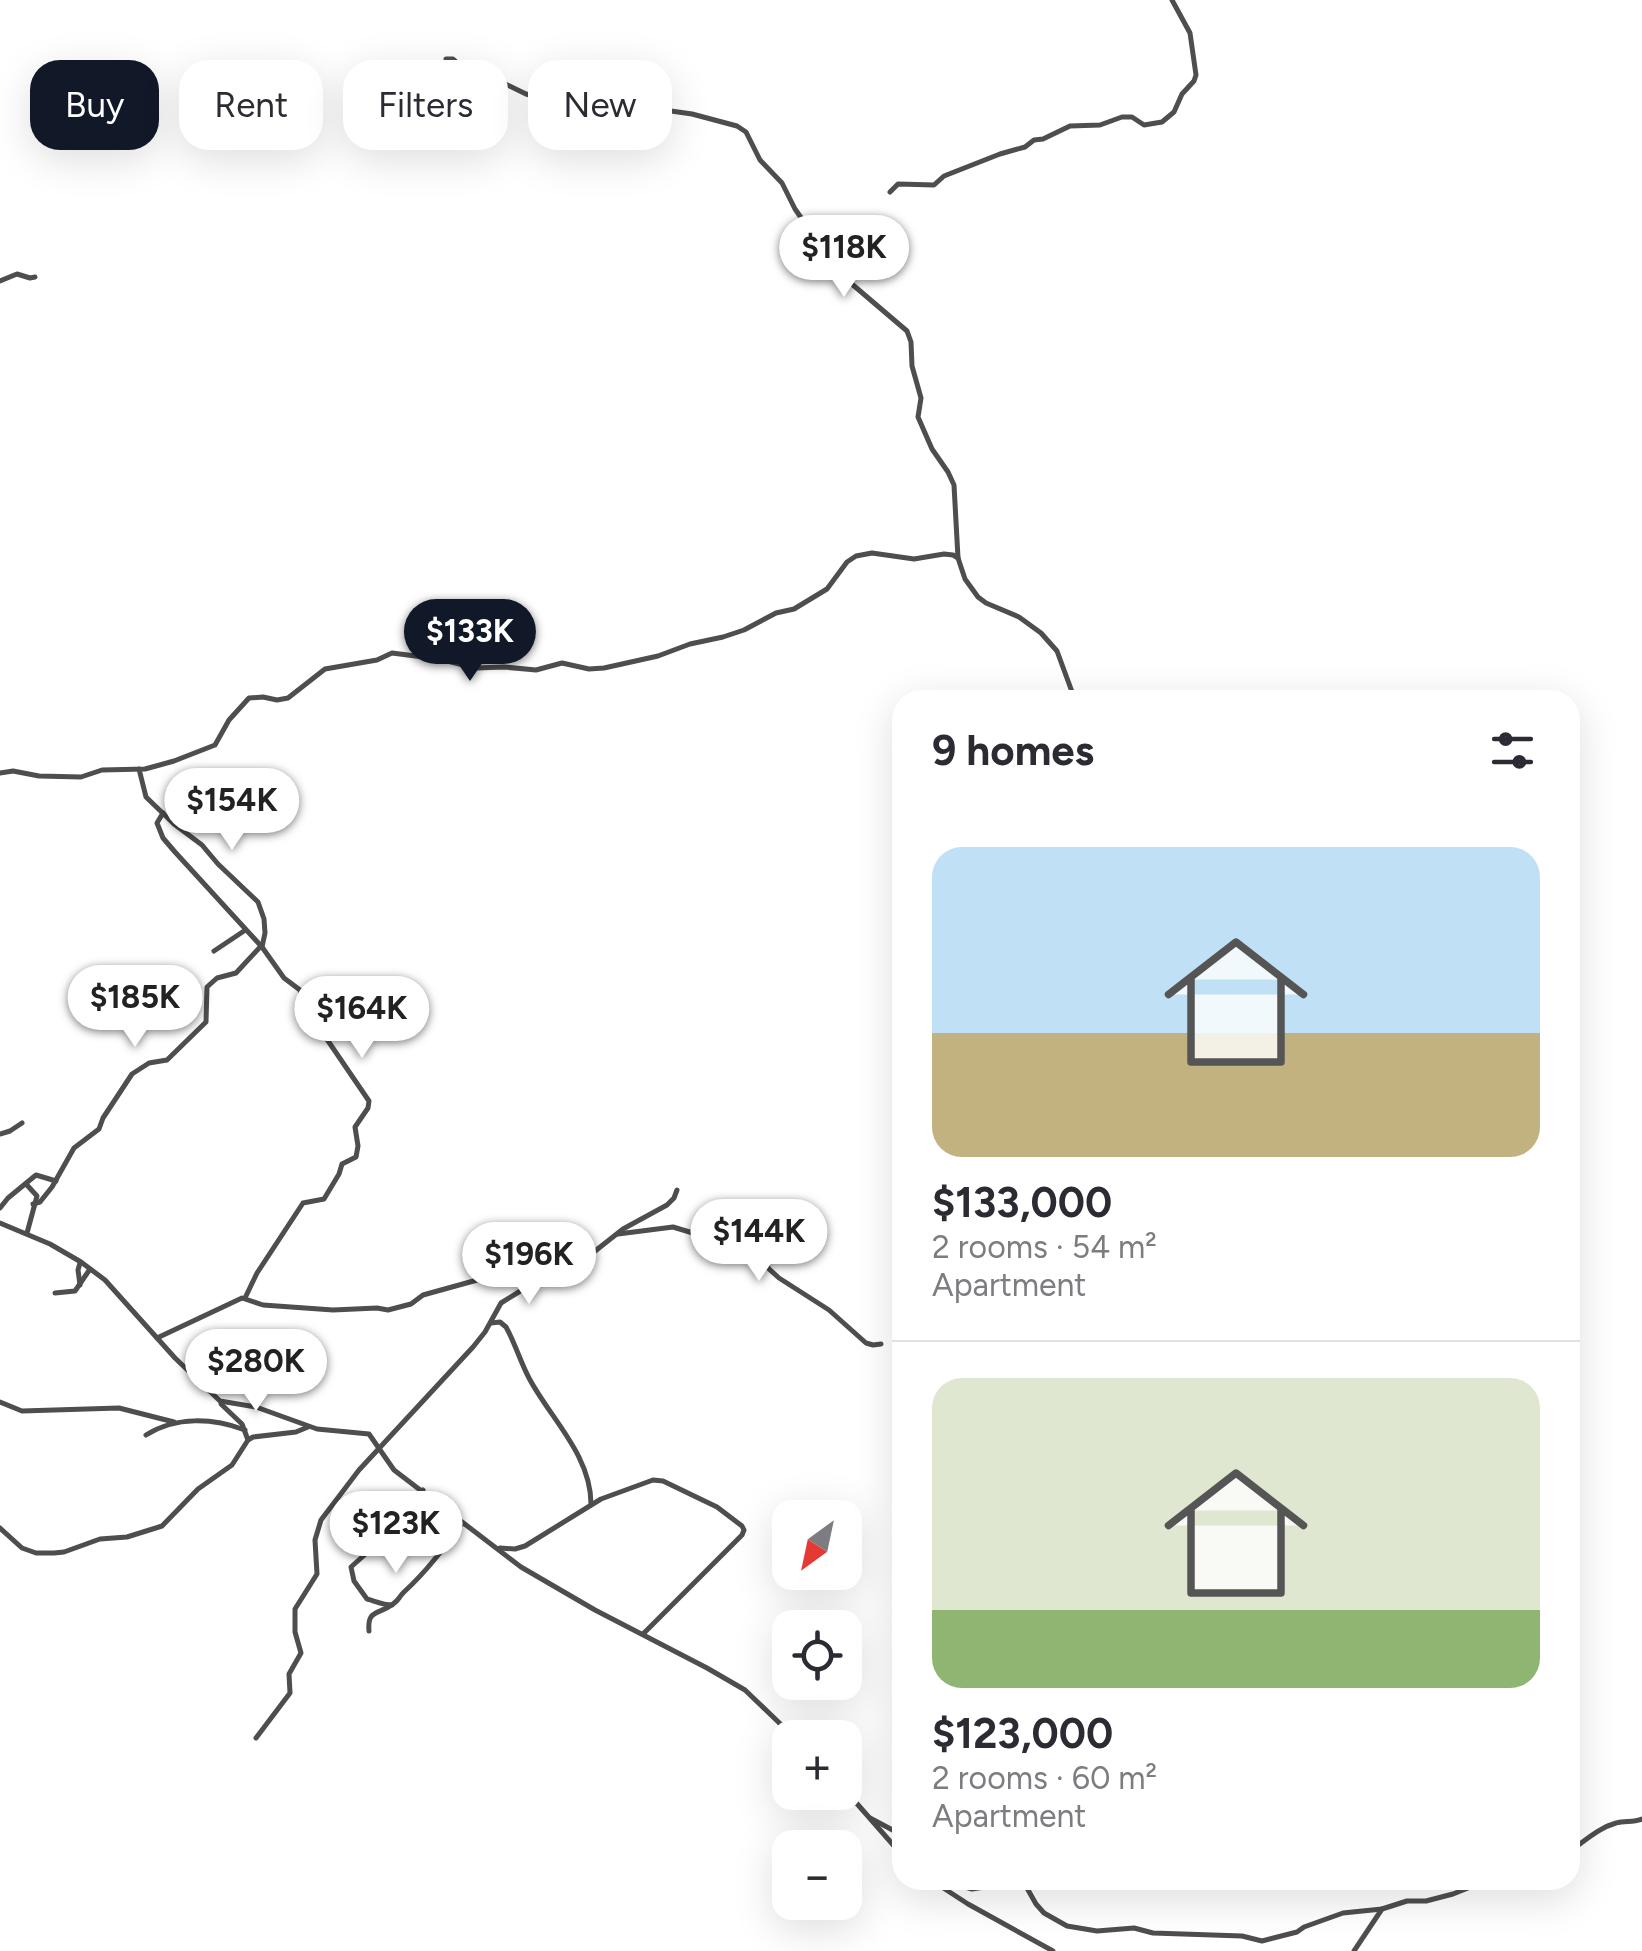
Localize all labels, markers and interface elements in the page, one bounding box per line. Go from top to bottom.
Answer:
chip: Buy [30,60,159,150]
chip: Rent [179,60,323,150]
chip: Filters [343,60,508,150]
chip: New [528,60,672,150]
pin: $118K [774,215,914,300]
text: $118K [801,228,887,266]
pin: $133K [400,599,540,684]
text: $133K [426,612,514,650]
icon: filters [1485,723,1540,778]
text: 9 homes [932,725,1094,776]
pin: $154K [162,768,302,853]
text: $154K [186,781,278,819]
icon: home [1146,912,1326,1092]
pin: $185K [65,965,205,1050]
pin: $164K [292,976,432,1061]
text: $185K [90,978,180,1016]
text: $164K [316,989,408,1027]
text: $133,000 [932,1177,1112,1228]
pin: $144K [689,1199,829,1284]
text: $144K [712,1212,806,1250]
pin: $196K [459,1222,599,1307]
text: 2 rooms · 54 m² [932,1228,1157,1266]
text: $196K [484,1235,574,1273]
text: Apartment [932,1266,1086,1304]
pin: $280K [186,1329,326,1414]
text: $280K [207,1342,305,1380]
icon: home [1146,1443,1326,1623]
pin: $123K [326,1491,466,1576]
north arrow [772,1500,862,1590]
map controls [772,1500,862,1920]
text: $123K [352,1504,440,1542]
button: locate [772,1610,862,1700]
text: $123,000 [932,1708,1113,1759]
button: + [772,1720,862,1810]
text: 2 rooms · 60 m² [932,1759,1157,1797]
text: Apartment [932,1797,1086,1835]
button: − [772,1830,862,1920]

